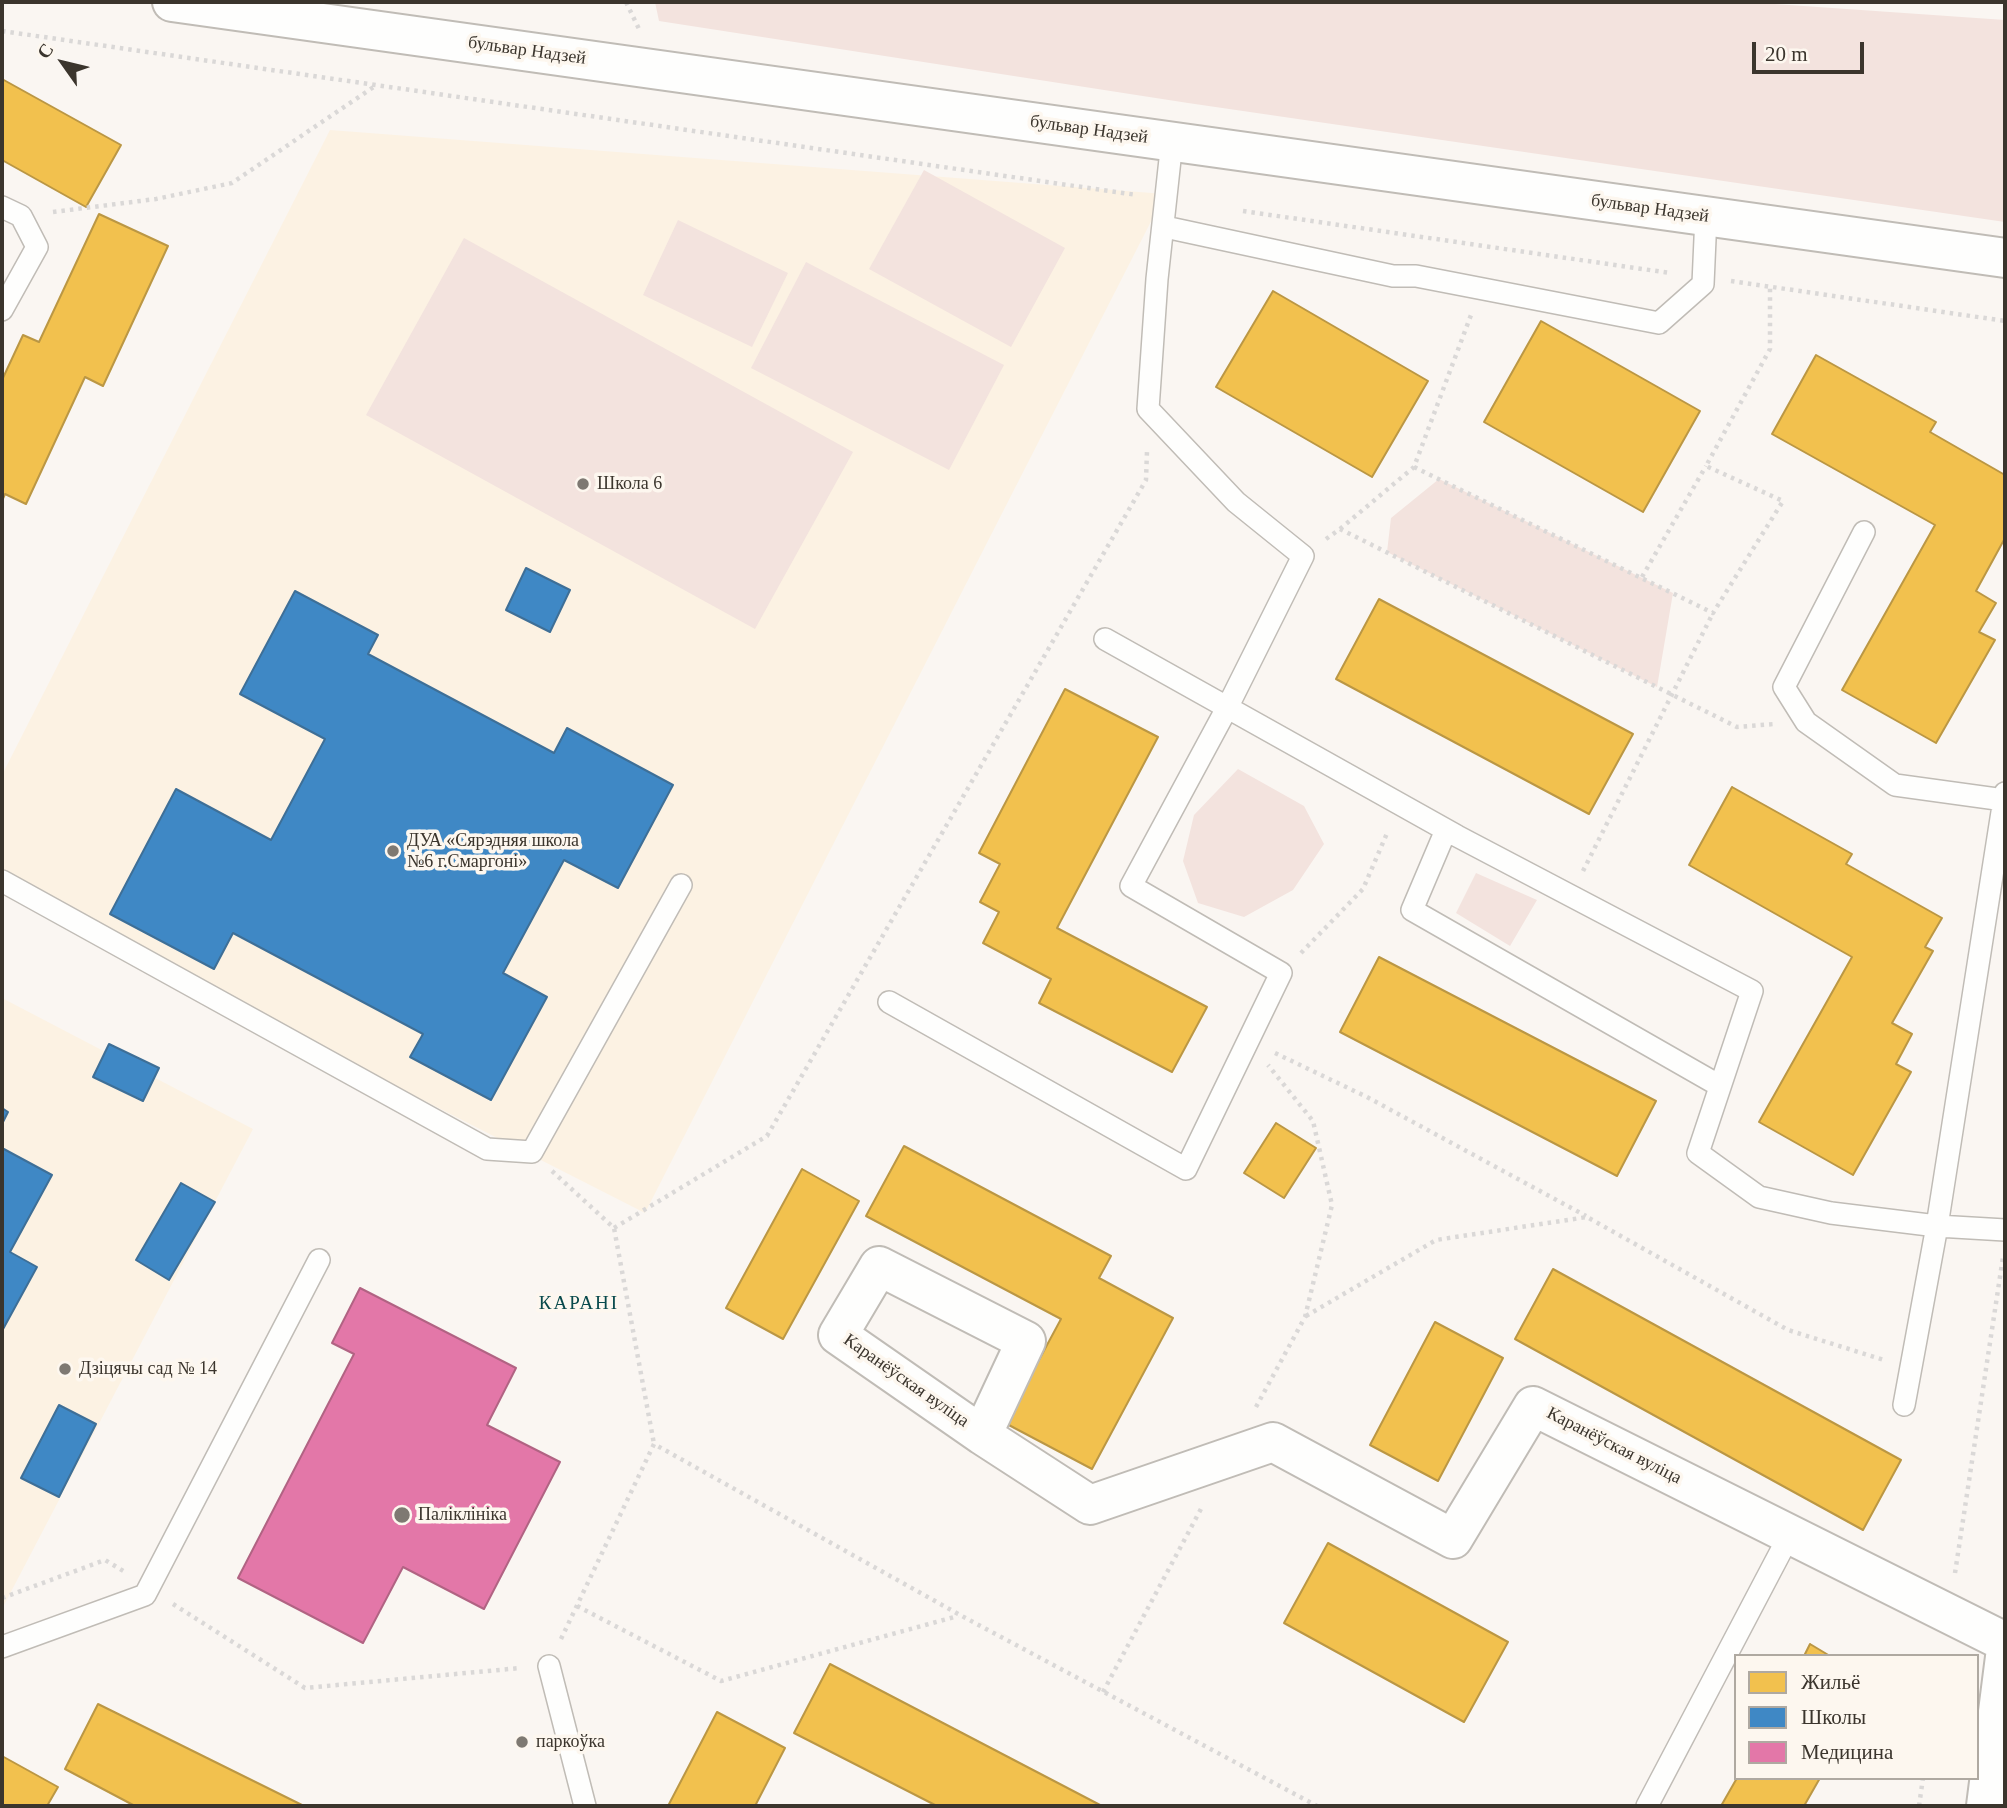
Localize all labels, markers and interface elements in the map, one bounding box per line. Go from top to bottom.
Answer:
north arrow [28,28,98,98]
scale bar [1755,28,1867,72]
street label: бульвар Надзей [467,32,587,70]
text: С [33,39,58,63]
text: 20 m [1765,42,1808,66]
street label: бульвар Надзей [1029,111,1149,149]
street label: бульвар Надзей [1590,190,1710,228]
place label: Школа 6 [597,473,662,495]
marker: Школа 6 [575,476,591,492]
place label: ДУА «Сярэдняя школа №6 г.Смаргоні» [407,830,579,872]
marker: ДУА «Сярэдняя школа №6 г.Смаргоні» [385,843,401,859]
district label: КАРАНІ [540,1293,618,1315]
street label: Каранёўская вуліца [839,1330,973,1432]
place label: Дзіцячы сад № 14 [79,1358,217,1380]
marker: Дзіцячы сад № 14 [57,1361,73,1377]
street label: Каранёўская вуліца [1543,1403,1685,1489]
place label: Паліклініка [418,1504,507,1526]
marker: Паліклініка [392,1505,412,1525]
legend [1734,1654,1979,1780]
text: Жильё [1801,1670,1860,1694]
text: Школы [1801,1705,1866,1729]
place label: паркоўка [536,1731,605,1753]
marker: паркоўка [514,1734,530,1750]
text: Медицина [1801,1740,1893,1764]

